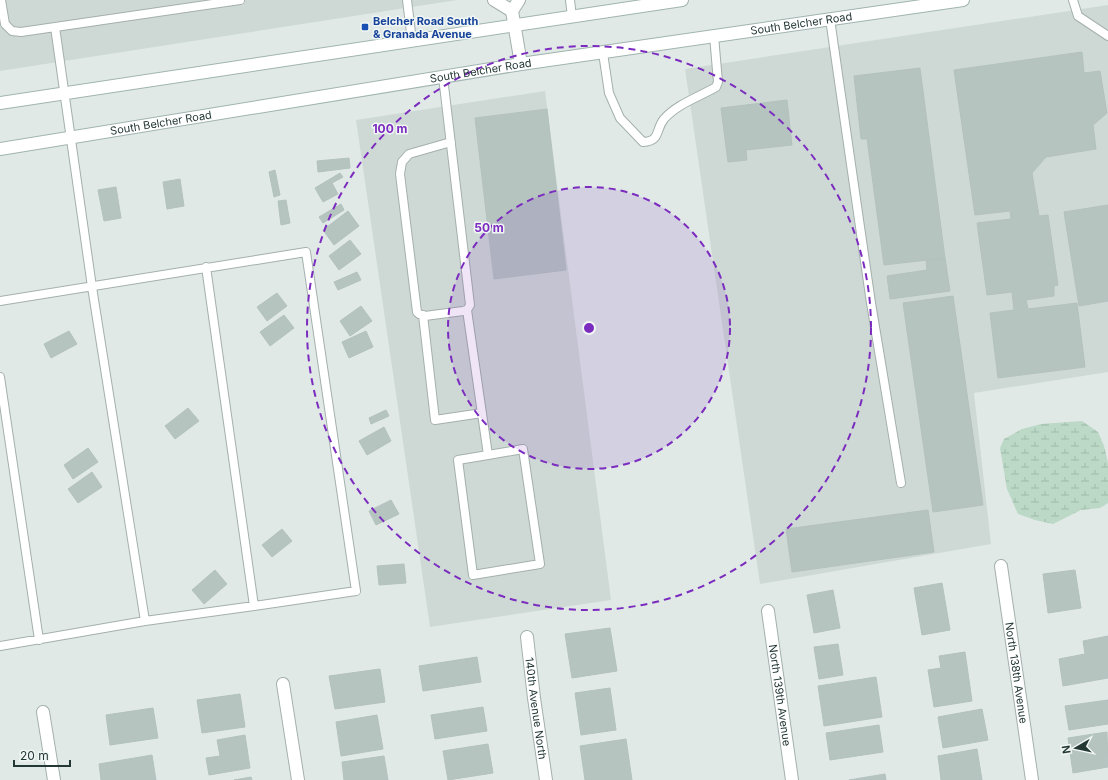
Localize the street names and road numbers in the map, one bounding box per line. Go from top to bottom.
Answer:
street label: South Belcher Road [749,9,853,38]
street label: South Belcher Road [429,56,532,86]
street label: South Belcher Road [109,108,213,138]
street label: North 138th Avenue [1002,621,1031,725]
street label: North 139th Avenue [766,643,794,747]
street label: 140th Avenue North [522,657,550,760]

